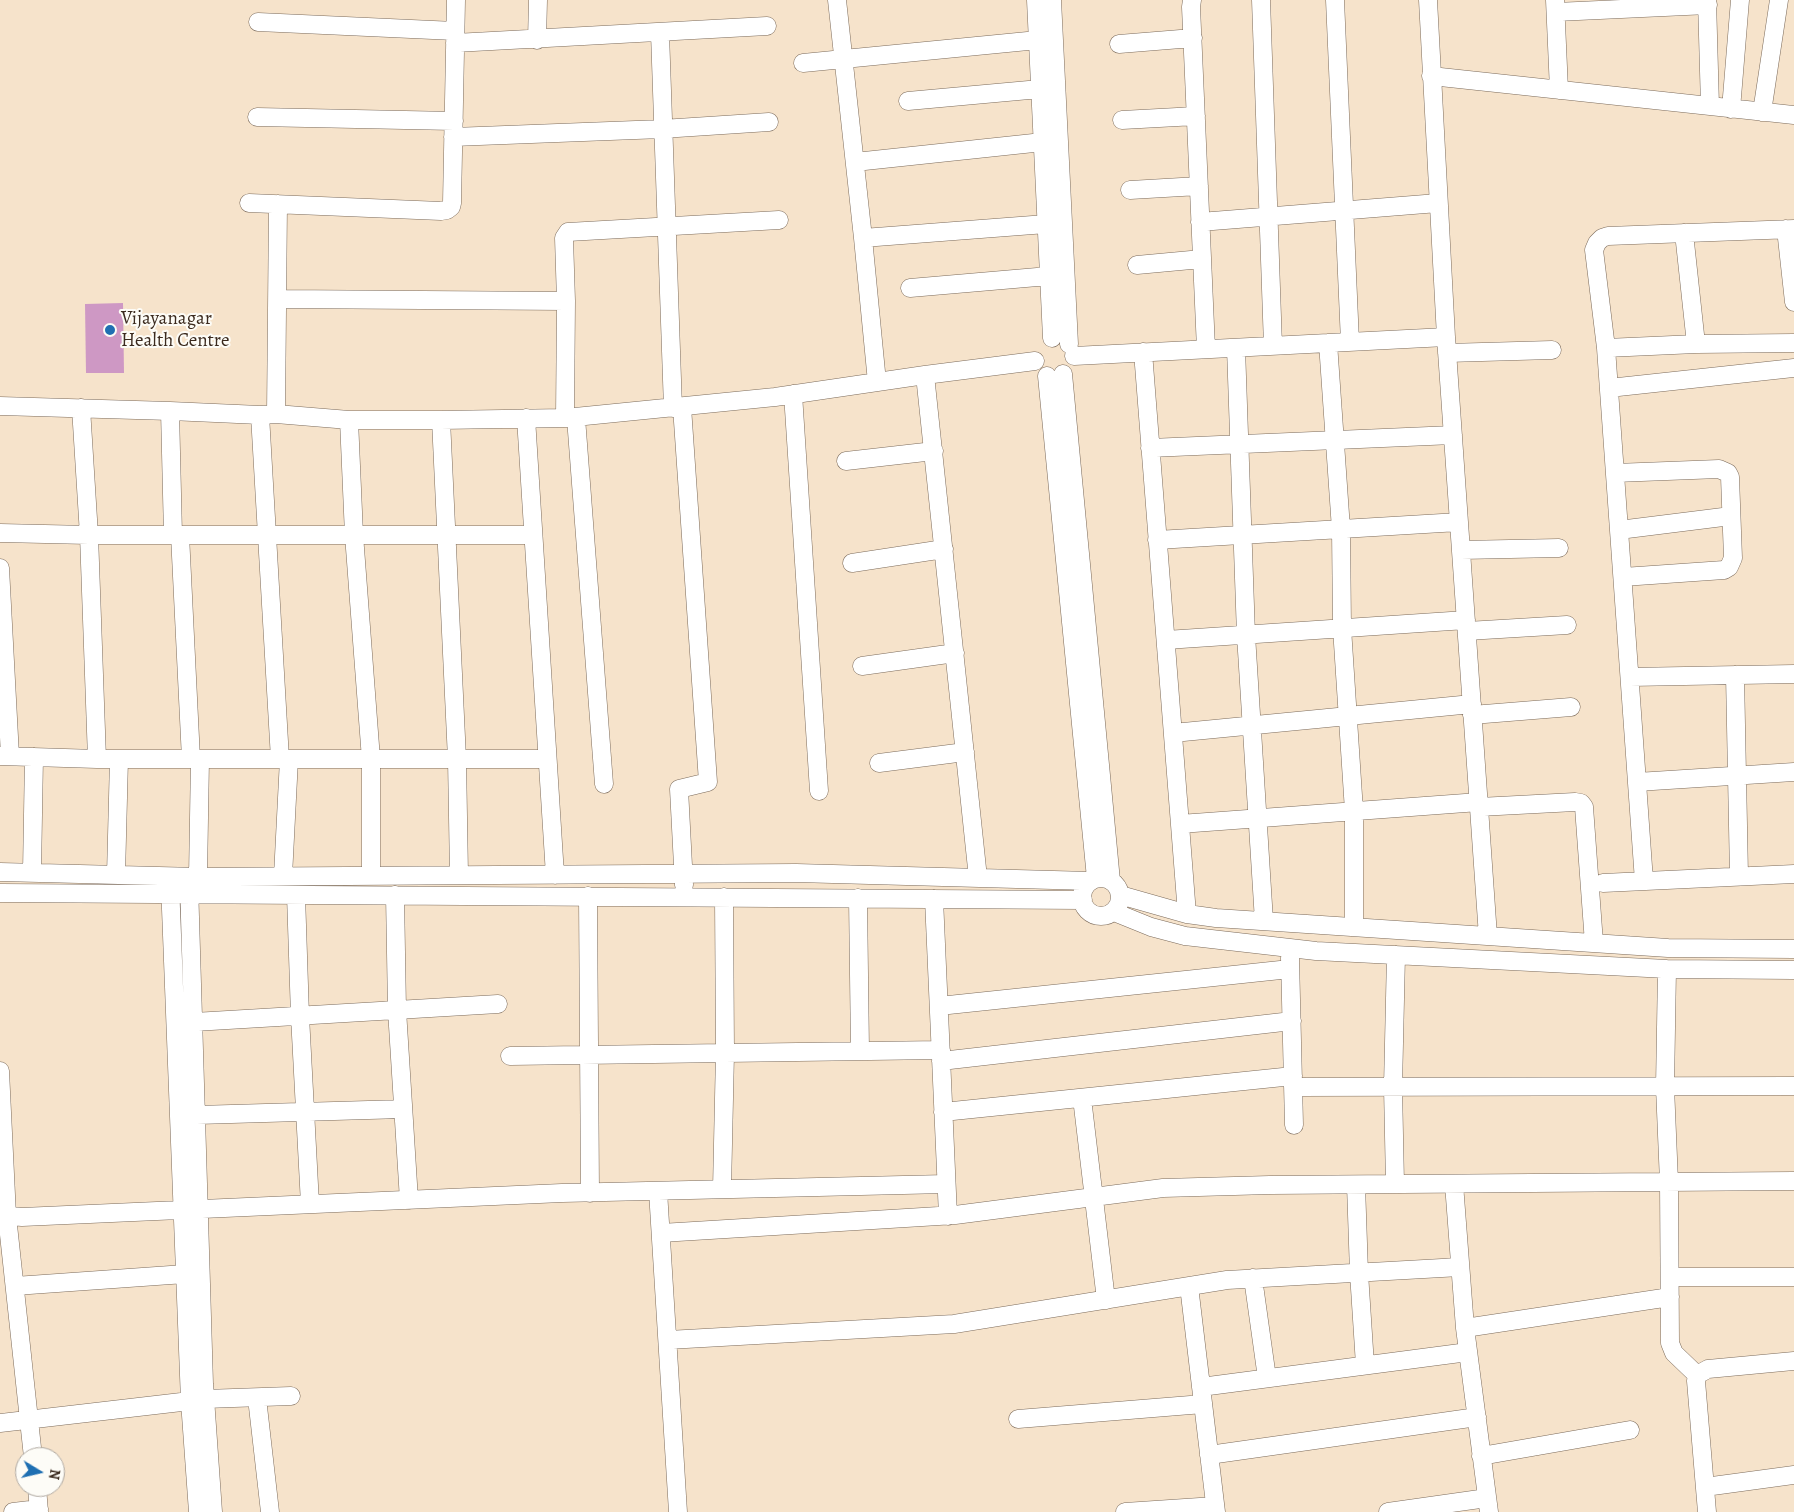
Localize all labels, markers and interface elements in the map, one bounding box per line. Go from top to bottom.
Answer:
place label: Vijayanagar Health Centre [121,308,229,352]
marker: Vijayanagar Health Centre [103,323,117,337]
north arrow [15,1447,65,1497]
text: N [44,1468,65,1481]

